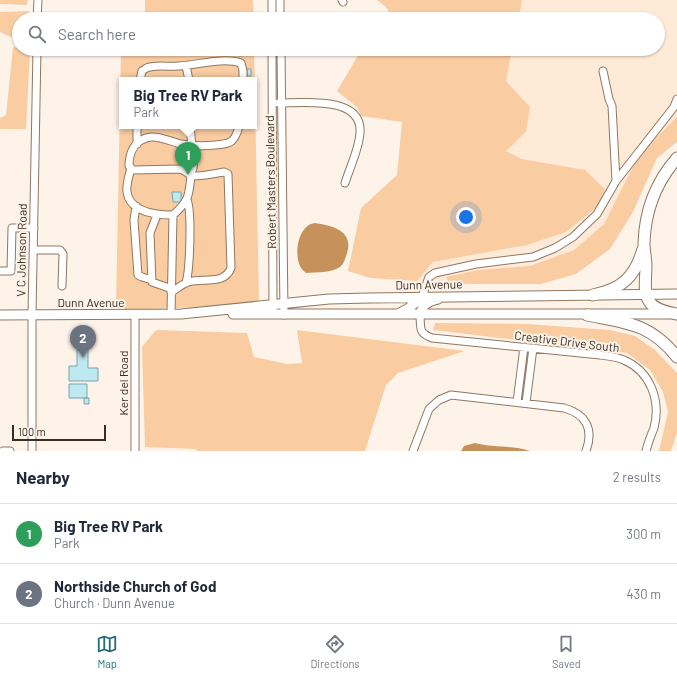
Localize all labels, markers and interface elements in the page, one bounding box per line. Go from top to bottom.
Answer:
search box [12,12,665,56]
icon: search [26,23,48,45]
text: Search here [58,25,136,43]
popup [119,77,257,129]
text: Big Tree RV Park [133,86,243,104]
text: Park [133,104,159,120]
street label: Robert Masters Boulevard [262,115,278,249]
pin: 1 [175,142,201,175]
street label: V C Johnson Road [13,203,29,297]
your location [456,207,476,227]
street label: Dunn Avenue [395,276,463,292]
street label: Dunn Avenue [57,295,125,309]
pin: 2 [70,325,96,358]
street label: Creative Drive South [514,328,620,354]
street label: Ker del Road [116,351,130,415]
scale bar [12,423,106,442]
text: 100 m [18,425,46,438]
text: Nearby [16,467,70,487]
text: 2 results [613,469,661,485]
text: Big Tree RV Park [54,517,163,535]
text: 1 [27,526,31,542]
text: 300 m [626,526,661,542]
text: Park [54,535,80,551]
text: Northside Church of God [54,577,216,595]
text: 2 [25,586,33,602]
text: 430 m [626,586,661,602]
text: Church · Dunn Avenue [54,595,175,611]
tab: Map [96,633,118,670]
tab: Directions [310,633,360,670]
tab: Saved [552,633,581,670]

